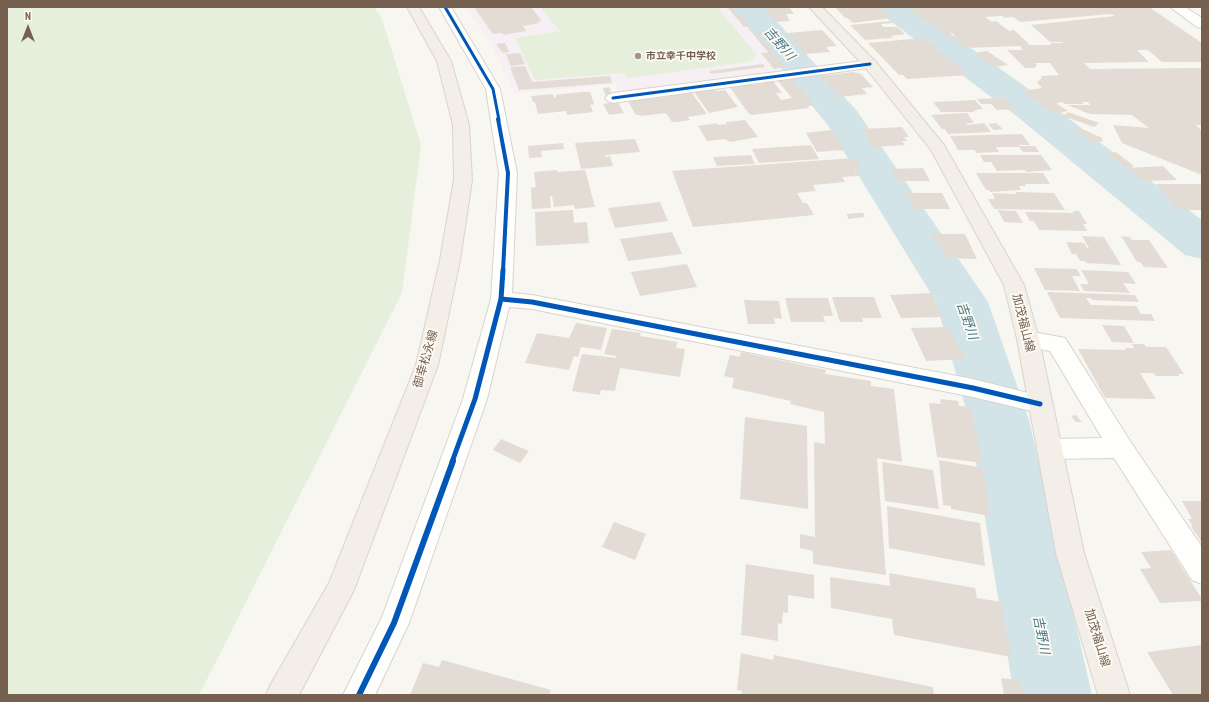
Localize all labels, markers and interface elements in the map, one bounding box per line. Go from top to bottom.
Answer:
north arrow [8,8,48,48]
text: N [25,9,31,23]
water label: 吉野川 [760,24,798,64]
place label: 市立幸千中学校 [646,50,716,62]
marker: 市立幸千中学校 [633,51,643,61]
street label: 加茂福山線 [1009,292,1037,354]
water label: 吉野川 [953,300,981,342]
street label: 御幸松永線 [411,328,441,390]
street label: 加茂福山線 [1081,607,1113,669]
water label: 吉野川 [1030,614,1052,656]

